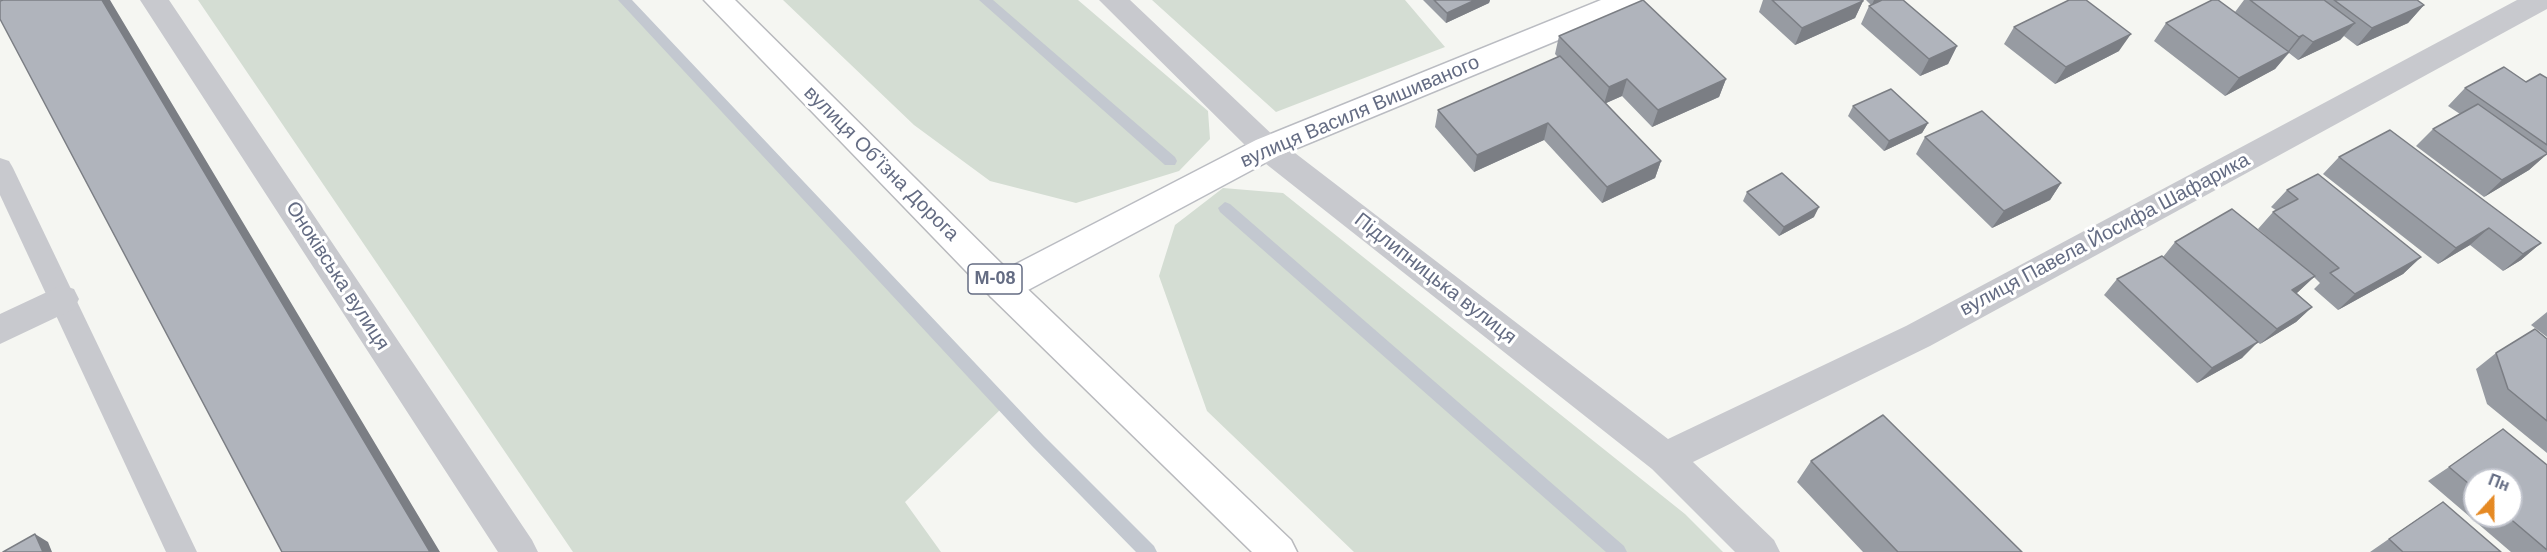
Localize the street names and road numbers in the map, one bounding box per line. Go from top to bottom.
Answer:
street label: вулиця Василя Вишиваного [1237,51,1483,173]
street label: вулиця Обʼїзна Дорога [798,81,964,247]
street label: вулиця Павела Йосифа Шафарика [1956,148,2254,322]
street label: Оноківська вулиця [280,197,394,355]
street label: Підлипницька вулиця [1349,208,1521,350]
road number: М-08 [968,264,1022,294]

